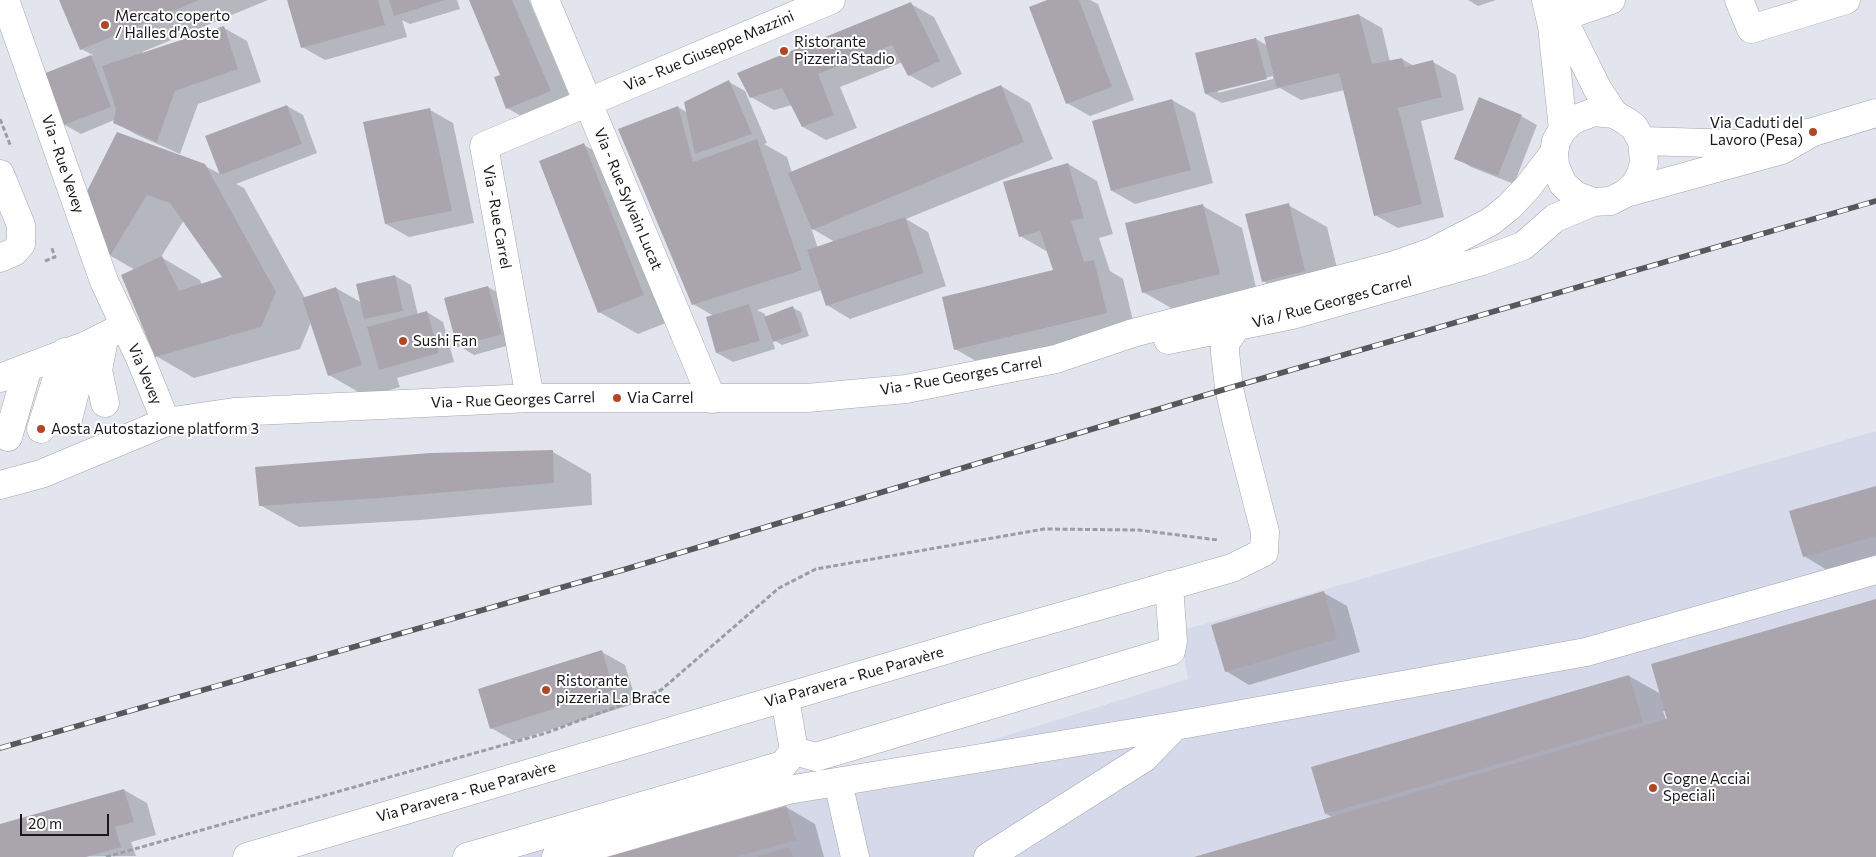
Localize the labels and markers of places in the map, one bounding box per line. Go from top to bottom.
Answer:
place label: Mercato coperto / Halles d'Aoste [115,7,230,42]
marker: Mercato coperto / Halles d'Aoste [99,19,111,31]
place label: Ristorante Pizzeria Stadio [794,33,895,68]
marker: Ristorante Pizzeria Stadio [778,45,790,57]
place label: Via Caduti del Lavoro (Pesa) [1709,114,1803,149]
marker: Via Caduti del Lavoro (Pesa) [1807,126,1819,138]
place label: Sushi Fan [413,332,477,350]
marker: Sushi Fan [397,335,409,347]
place label: Via Carrel [627,389,693,407]
marker: Via Carrel [611,392,623,404]
place label: Aosta Autostazione platform 3 [51,420,259,438]
marker: Aosta Autostazione platform 3 [35,423,47,435]
place label: Ristorante pizzeria La Brace [556,672,670,707]
marker: Ristorante pizzeria La Brace [540,684,552,696]
place label: Cogne Acciai Speciali [1663,770,1750,805]
marker: Cogne Acciai Speciali [1647,782,1659,794]

